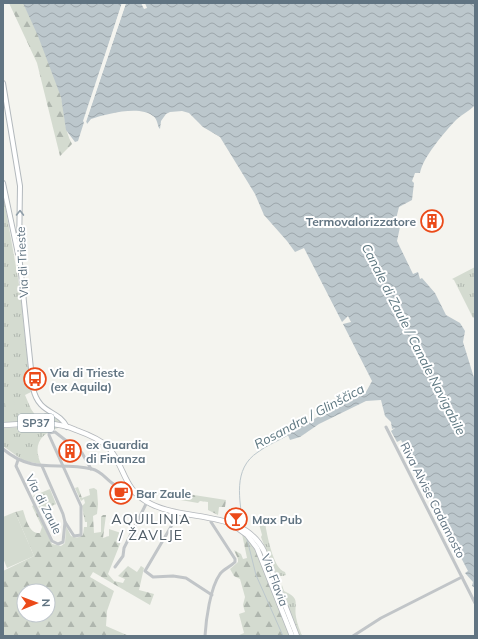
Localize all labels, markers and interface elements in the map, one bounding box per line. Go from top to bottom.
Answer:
building icon: Termovalorizzatore [419,208,445,234]
one-way arrow [16,210,24,216]
place label: Termovalorizzatore [306,214,416,229]
street label: Via di Trieste [13,226,31,298]
water label: Canale di Zaule / Canale Navigabile [359,241,469,437]
place label: Via di Trieste (ex Aquila) [49,365,125,394]
bus stop icon: Via di Trieste (ex Aquila) [22,366,48,392]
water label: Rosandra / Glinščica [251,380,367,452]
road number: SP37 [18,414,54,432]
place label: ex Guardia di Finanza [86,437,149,466]
building icon: ex Guardia di Finanza [57,438,83,464]
street label: Riva Alvise Cadamosto [397,440,469,561]
street label: Via di Zaule [22,472,66,536]
cafe icon: Bar Zaule [108,480,134,506]
place label: Bar Zaule [136,486,192,501]
bar icon: Max Pub [223,506,249,532]
district label: AQUILINIA / ŽAVLJE [111,510,191,544]
place label: Max Pub [252,512,302,527]
street label: Via Flavia [258,552,292,608]
north arrow [16,583,56,623]
text: N [39,599,53,607]

